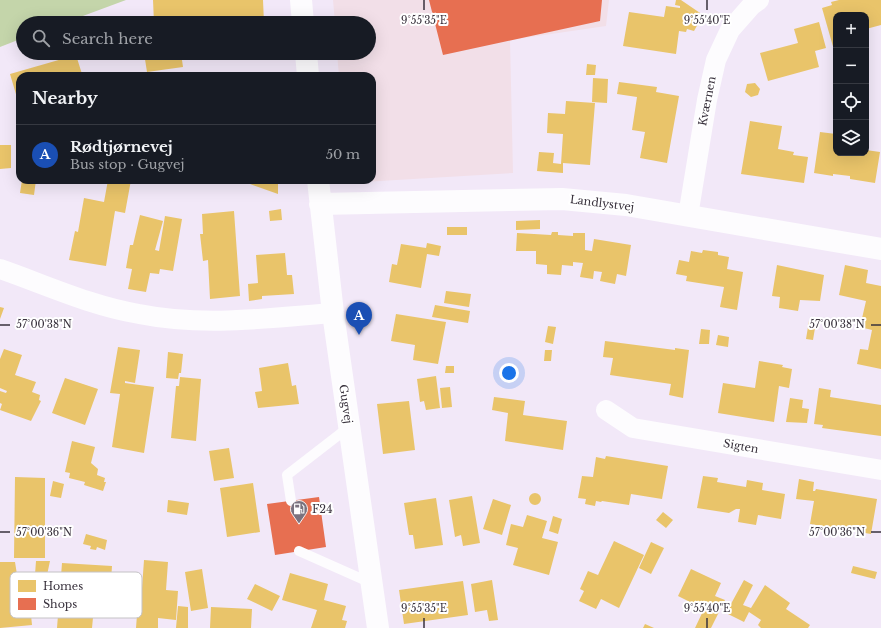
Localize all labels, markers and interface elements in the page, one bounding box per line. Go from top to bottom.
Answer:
map controls [833,12,869,156]
button: + [833,12,869,48]
text: 9°55'35"E [401,14,447,27]
text: 9°55'40"E [684,14,730,27]
search box [16,16,376,60]
icon: search [30,27,52,49]
text: Search here [62,29,153,48]
button: − [833,48,869,84]
street label: Kværnen [695,75,719,127]
button: locate [833,84,869,120]
text: Nearby [32,88,98,109]
button: layers [833,120,869,156]
text: Rødtjørnevej [70,137,173,156]
text: A [40,146,50,163]
text: 50 m [326,146,360,163]
text: Bus stop · Gugvej [70,156,184,173]
street label: Landlystvej [569,192,635,214]
pin: A [346,302,372,335]
text: 57°00'38"N [16,318,72,331]
text: 57°00'38"N [809,318,865,331]
your location [499,363,519,383]
street label: Gugvej [336,383,356,425]
street label: Sigten [722,436,760,456]
fuel station icon: F24 [289,499,309,524]
place label: F24 [312,502,333,516]
text: 57°00'36"N [16,526,72,539]
text: 57°00'36"N [809,526,865,539]
legend [10,572,142,618]
text: Homes [43,579,83,593]
text: Shops [43,597,77,611]
text: 9°55'35"E [401,602,447,615]
text: 9°55'40"E [684,602,730,615]

